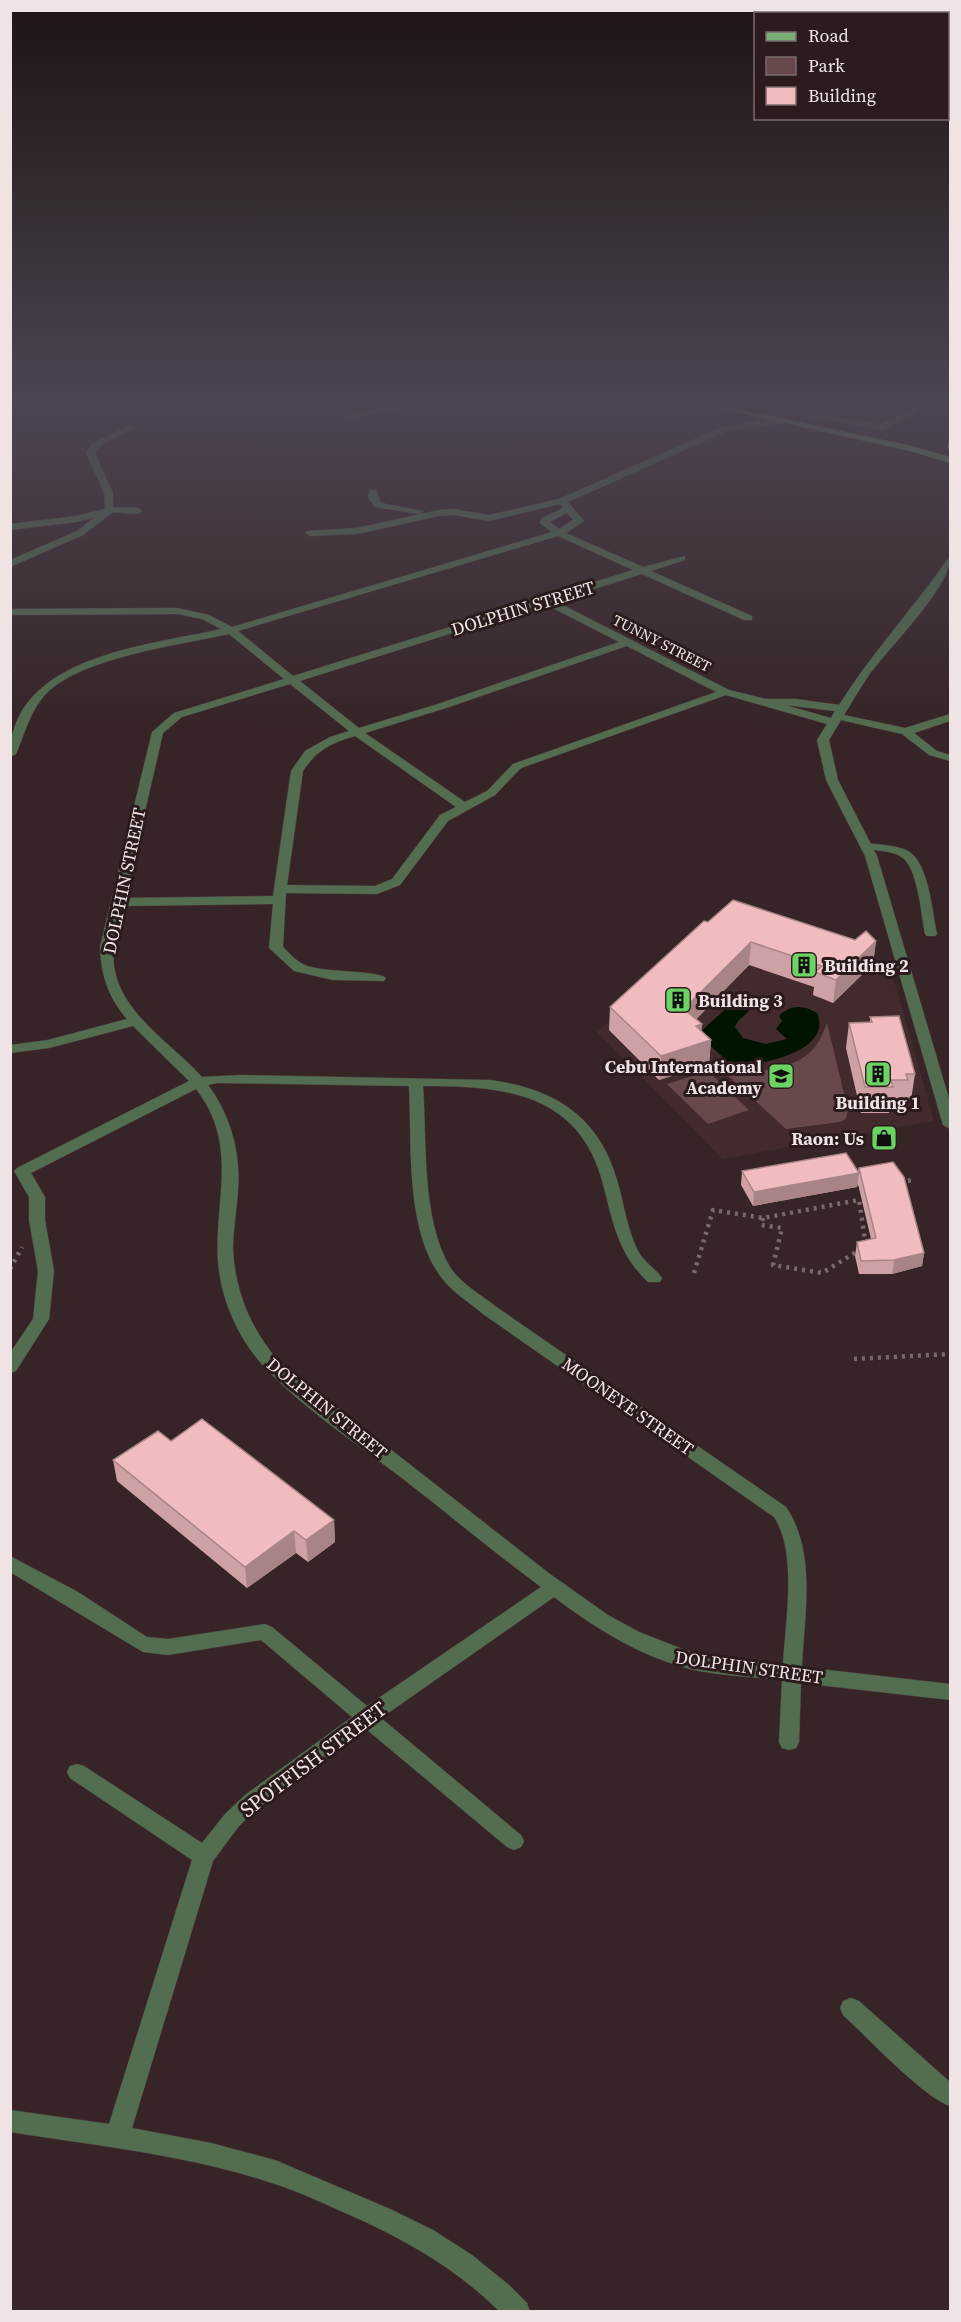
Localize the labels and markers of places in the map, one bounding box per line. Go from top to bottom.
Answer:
building icon: Building 2 [789,950,819,980]
place label: Building 2 [824,953,909,978]
building icon: Building 3 [663,985,693,1015]
place label: Building 3 [698,988,783,1013]
place label: Cebu International Academy [605,1054,762,1100]
building icon: Building 1 [863,1059,893,1089]
school or university icon: Cebu International Academy [766,1061,796,1091]
place label: Building 1 [836,1090,920,1115]
shop icon: Raon: Us [869,1123,899,1153]
place label: Raon: Us [791,1126,864,1151]

